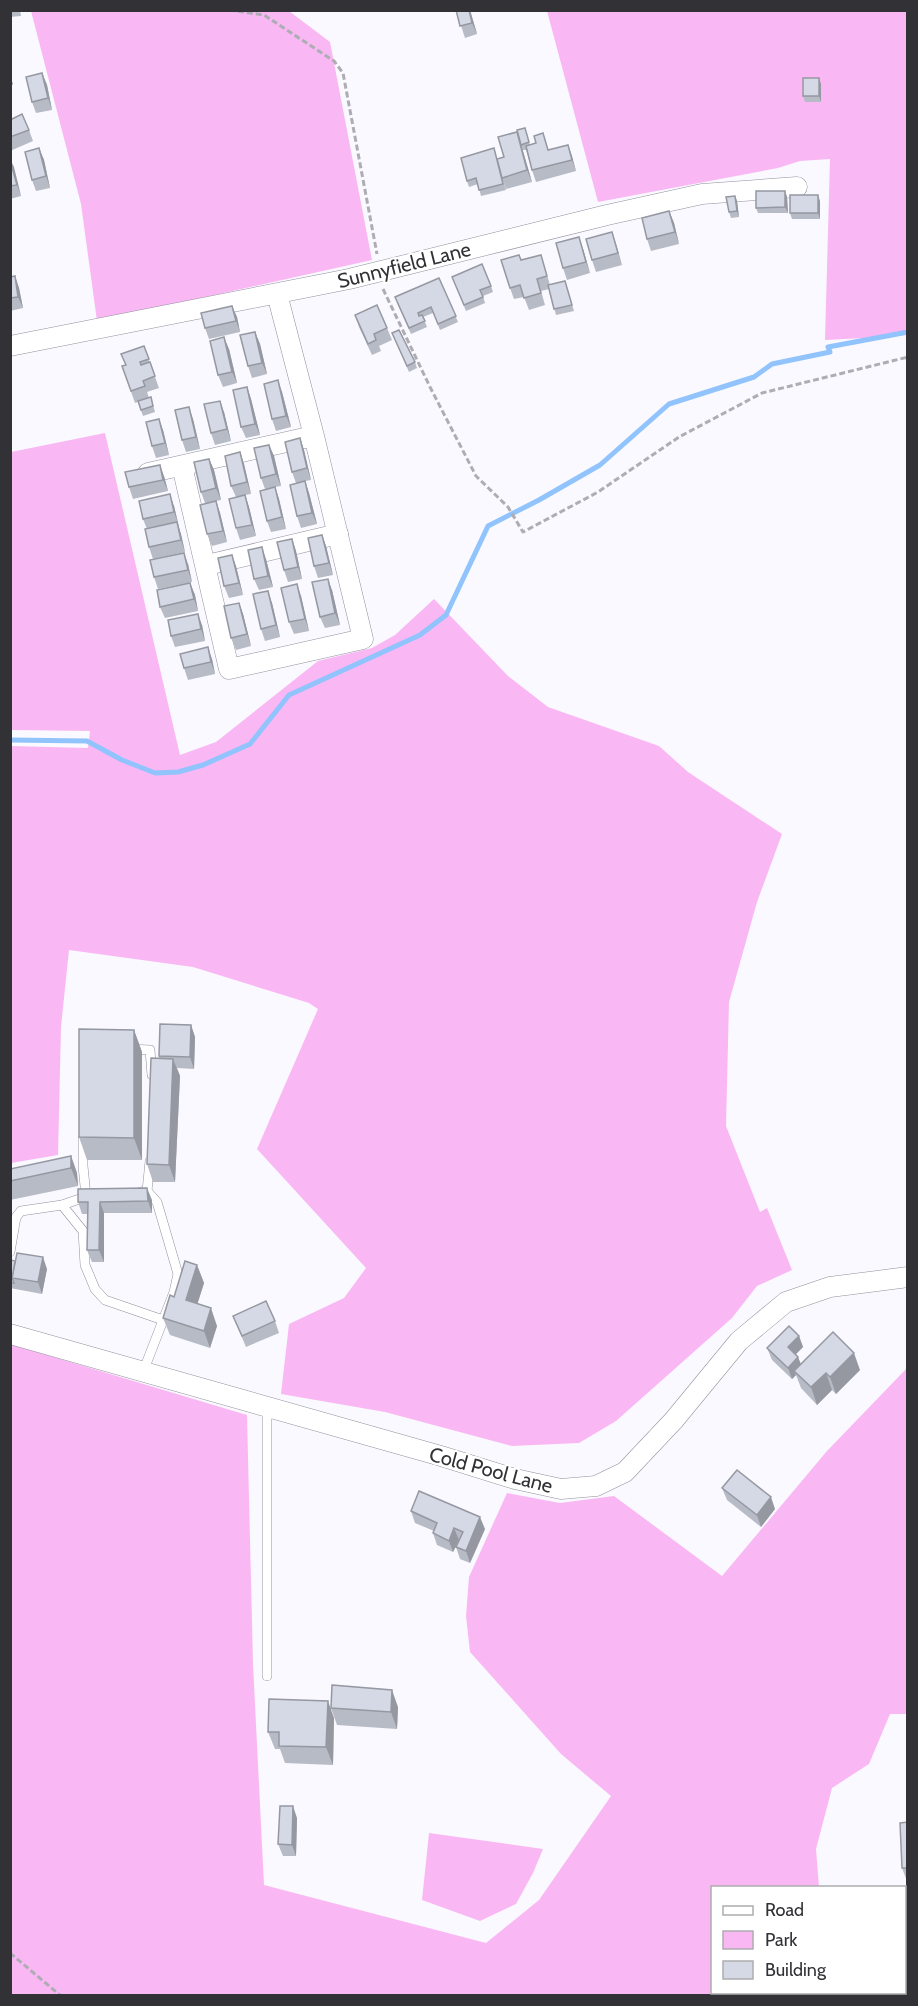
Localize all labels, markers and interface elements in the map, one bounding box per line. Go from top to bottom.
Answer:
street label: Sunnyfield Lane [335,237,473,293]
street label: Cold Pool Lane [427,1442,555,1498]
legend [711,1886,906,1994]
text: Road [765,1899,804,1921]
text: Park [765,1929,798,1951]
text: Building [765,1959,827,1981]

